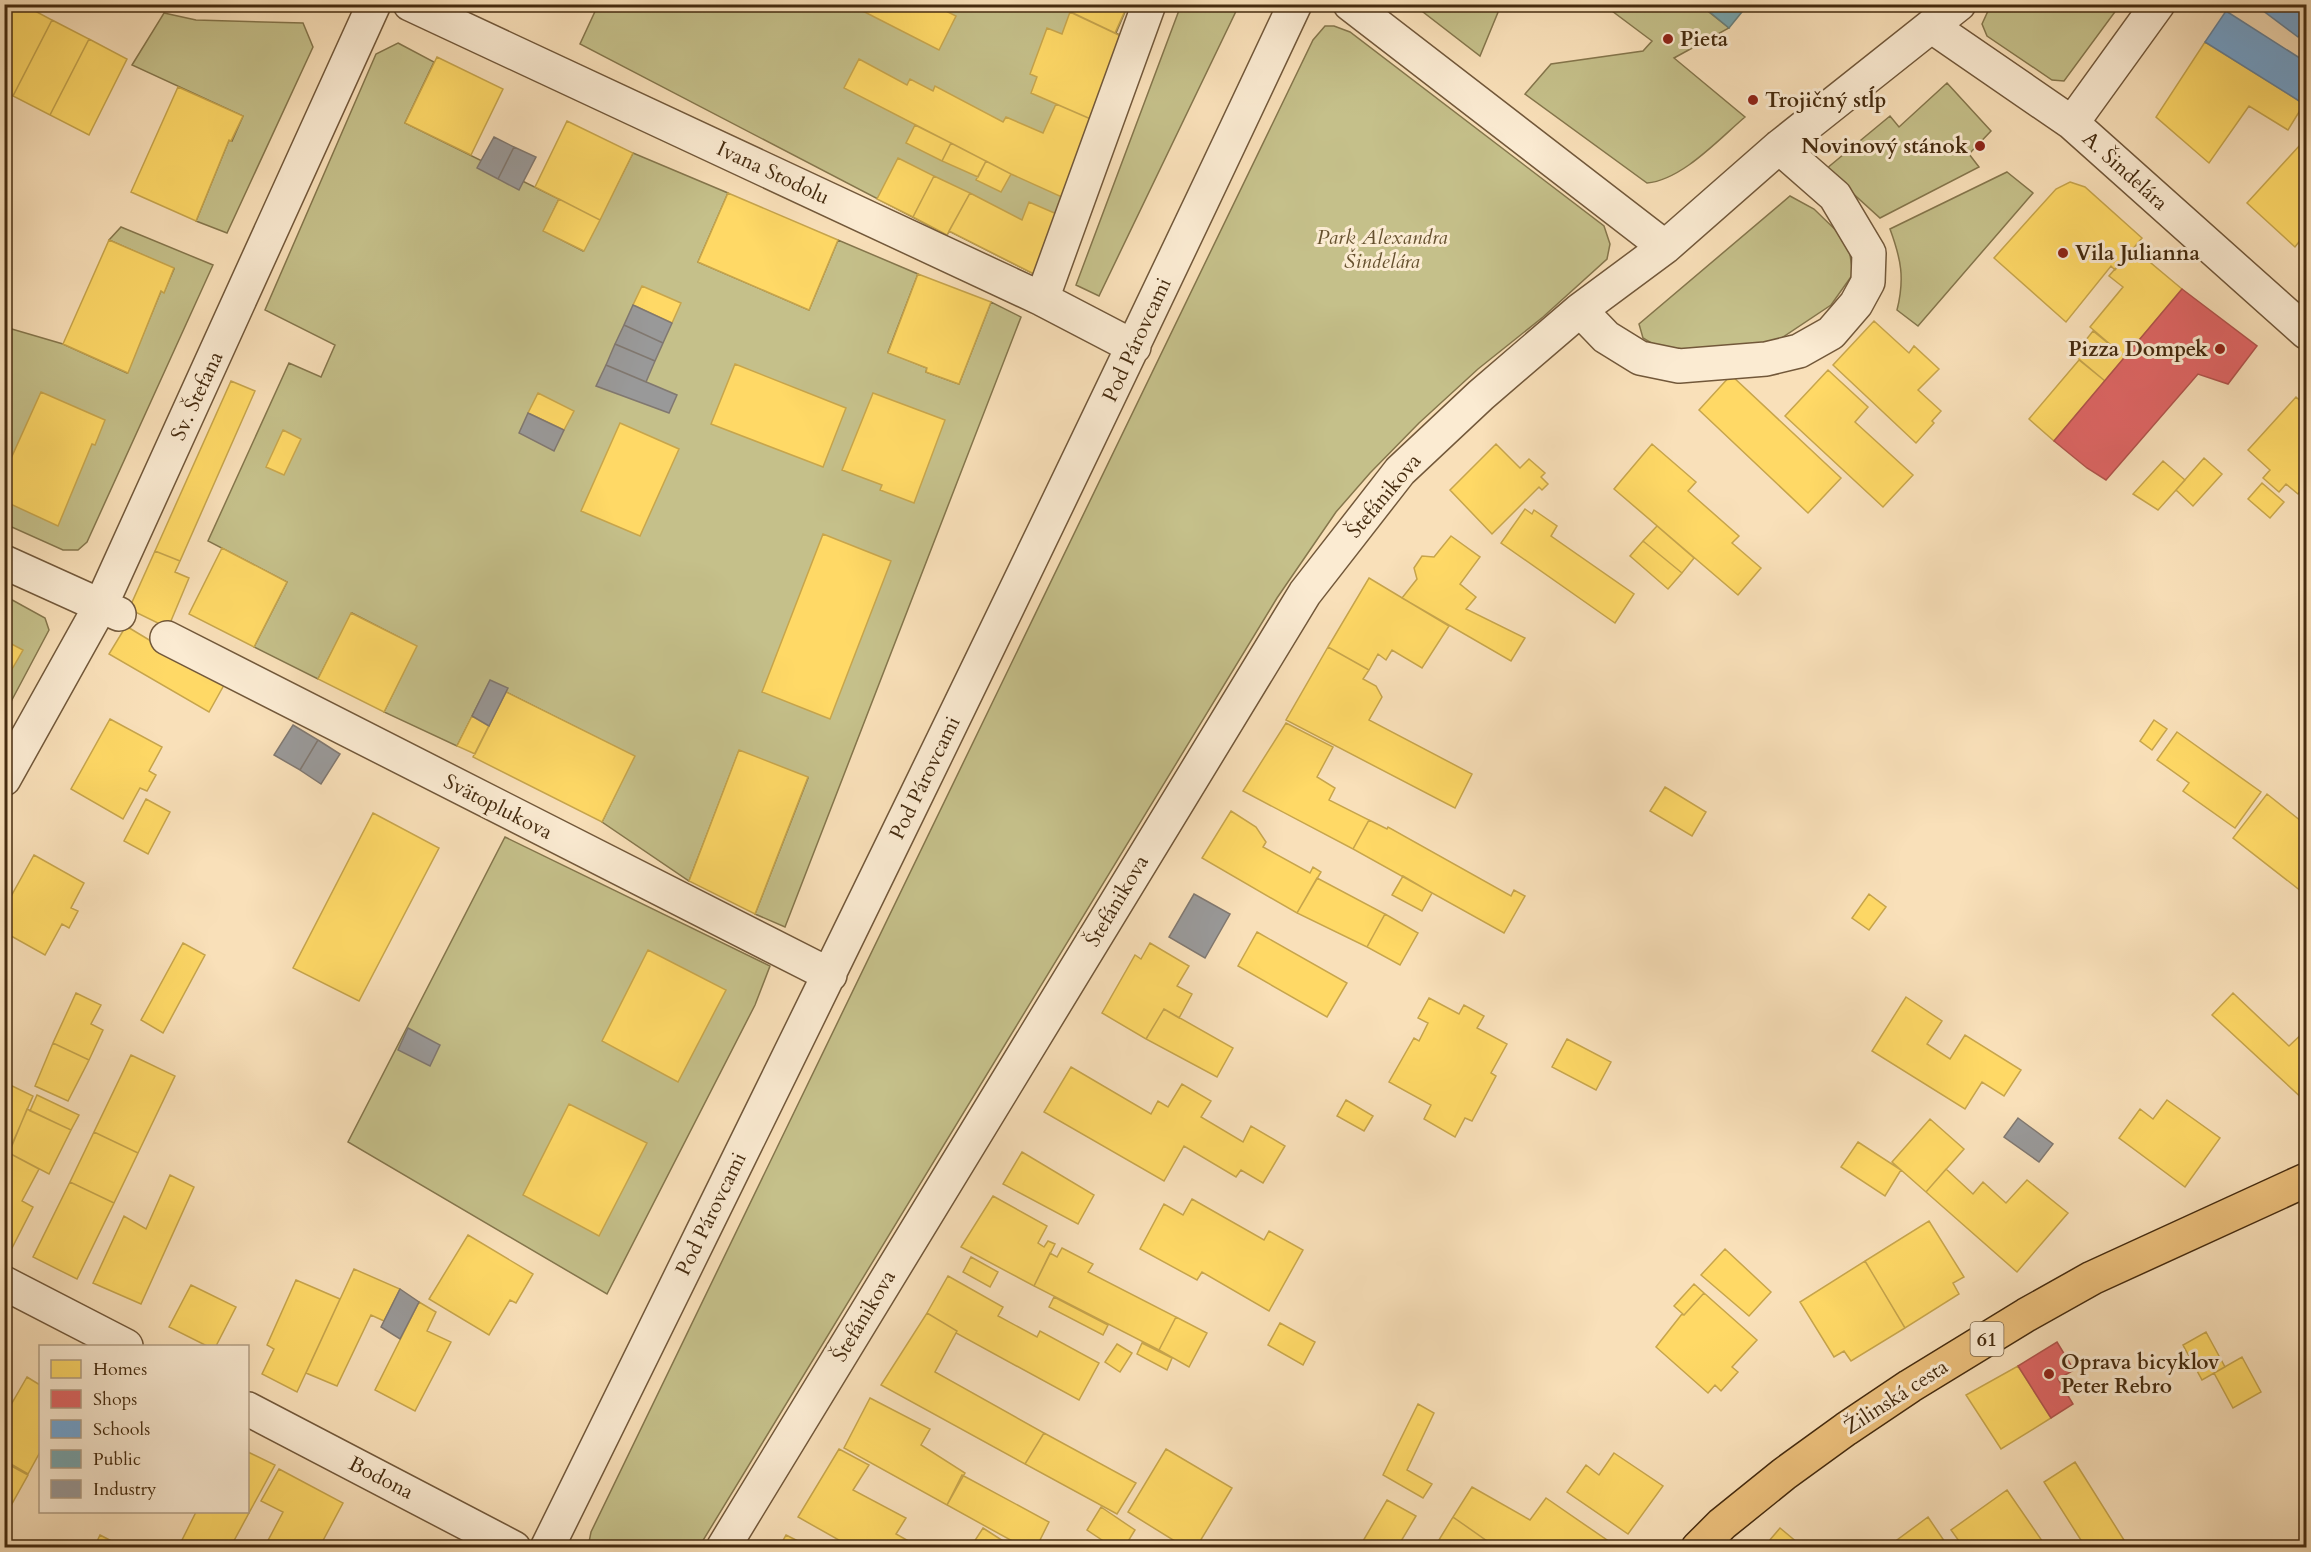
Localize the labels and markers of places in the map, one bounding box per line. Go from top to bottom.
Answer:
place label: Pieta [1680,25,1729,54]
marker: Pieta [1661,32,1675,46]
place label: Trojičný stĺp [1765,86,1887,115]
marker: Trojičný stĺp [1746,93,1760,107]
place label: Novinový stánok [1801,132,1968,161]
marker: Novinový stánok [1973,139,1987,153]
place label: Vila Julianna [2075,239,2200,268]
marker: Vila Julianna [2056,246,2070,260]
place label: Pizza Dompek [2068,335,2208,364]
marker: Pizza Dompek [2213,342,2227,356]
place label: Oprava bicyklov Peter Rebro [2061,1348,2220,1401]
marker: Oprava bicyklov Peter Rebro [2042,1367,2056,1381]

